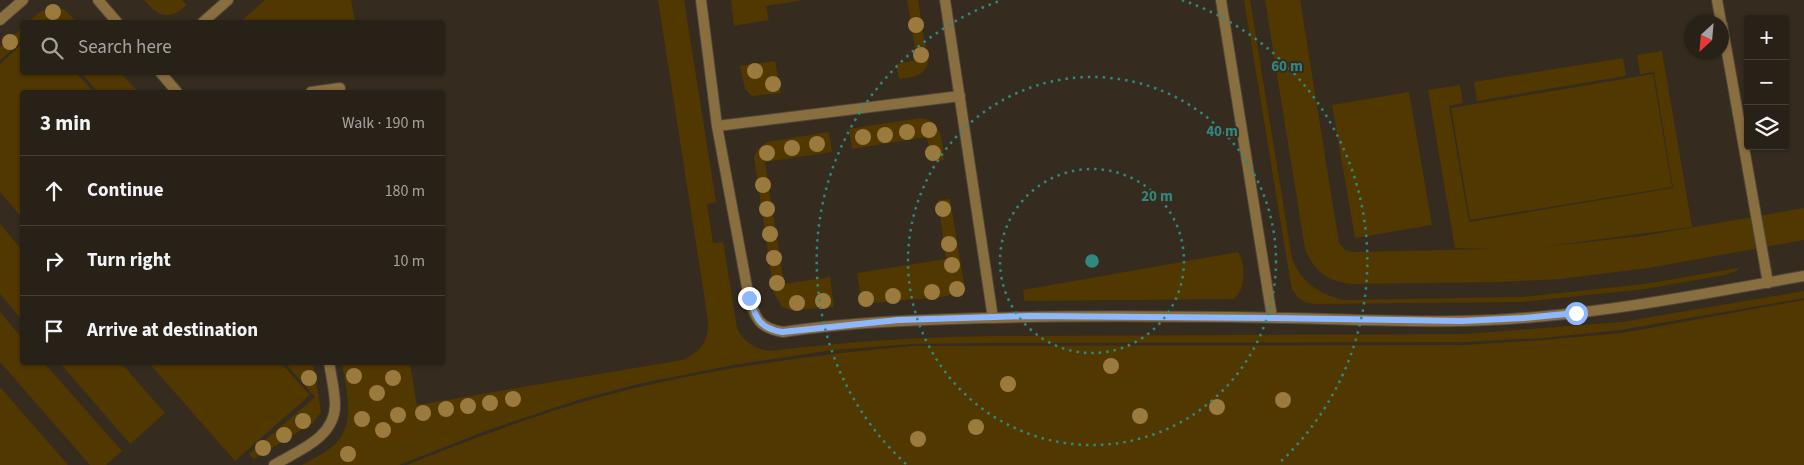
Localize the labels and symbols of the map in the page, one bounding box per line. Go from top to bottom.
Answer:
north arrow [1684,15,1729,60]
text: 60 m [1271,56,1303,77]
text: 40 m [1206,121,1238,142]
text: 20 m [1141,186,1173,207]
centre of rings [1083,252,1101,270]
route end [738,287,761,310]
route start [1565,302,1588,325]

